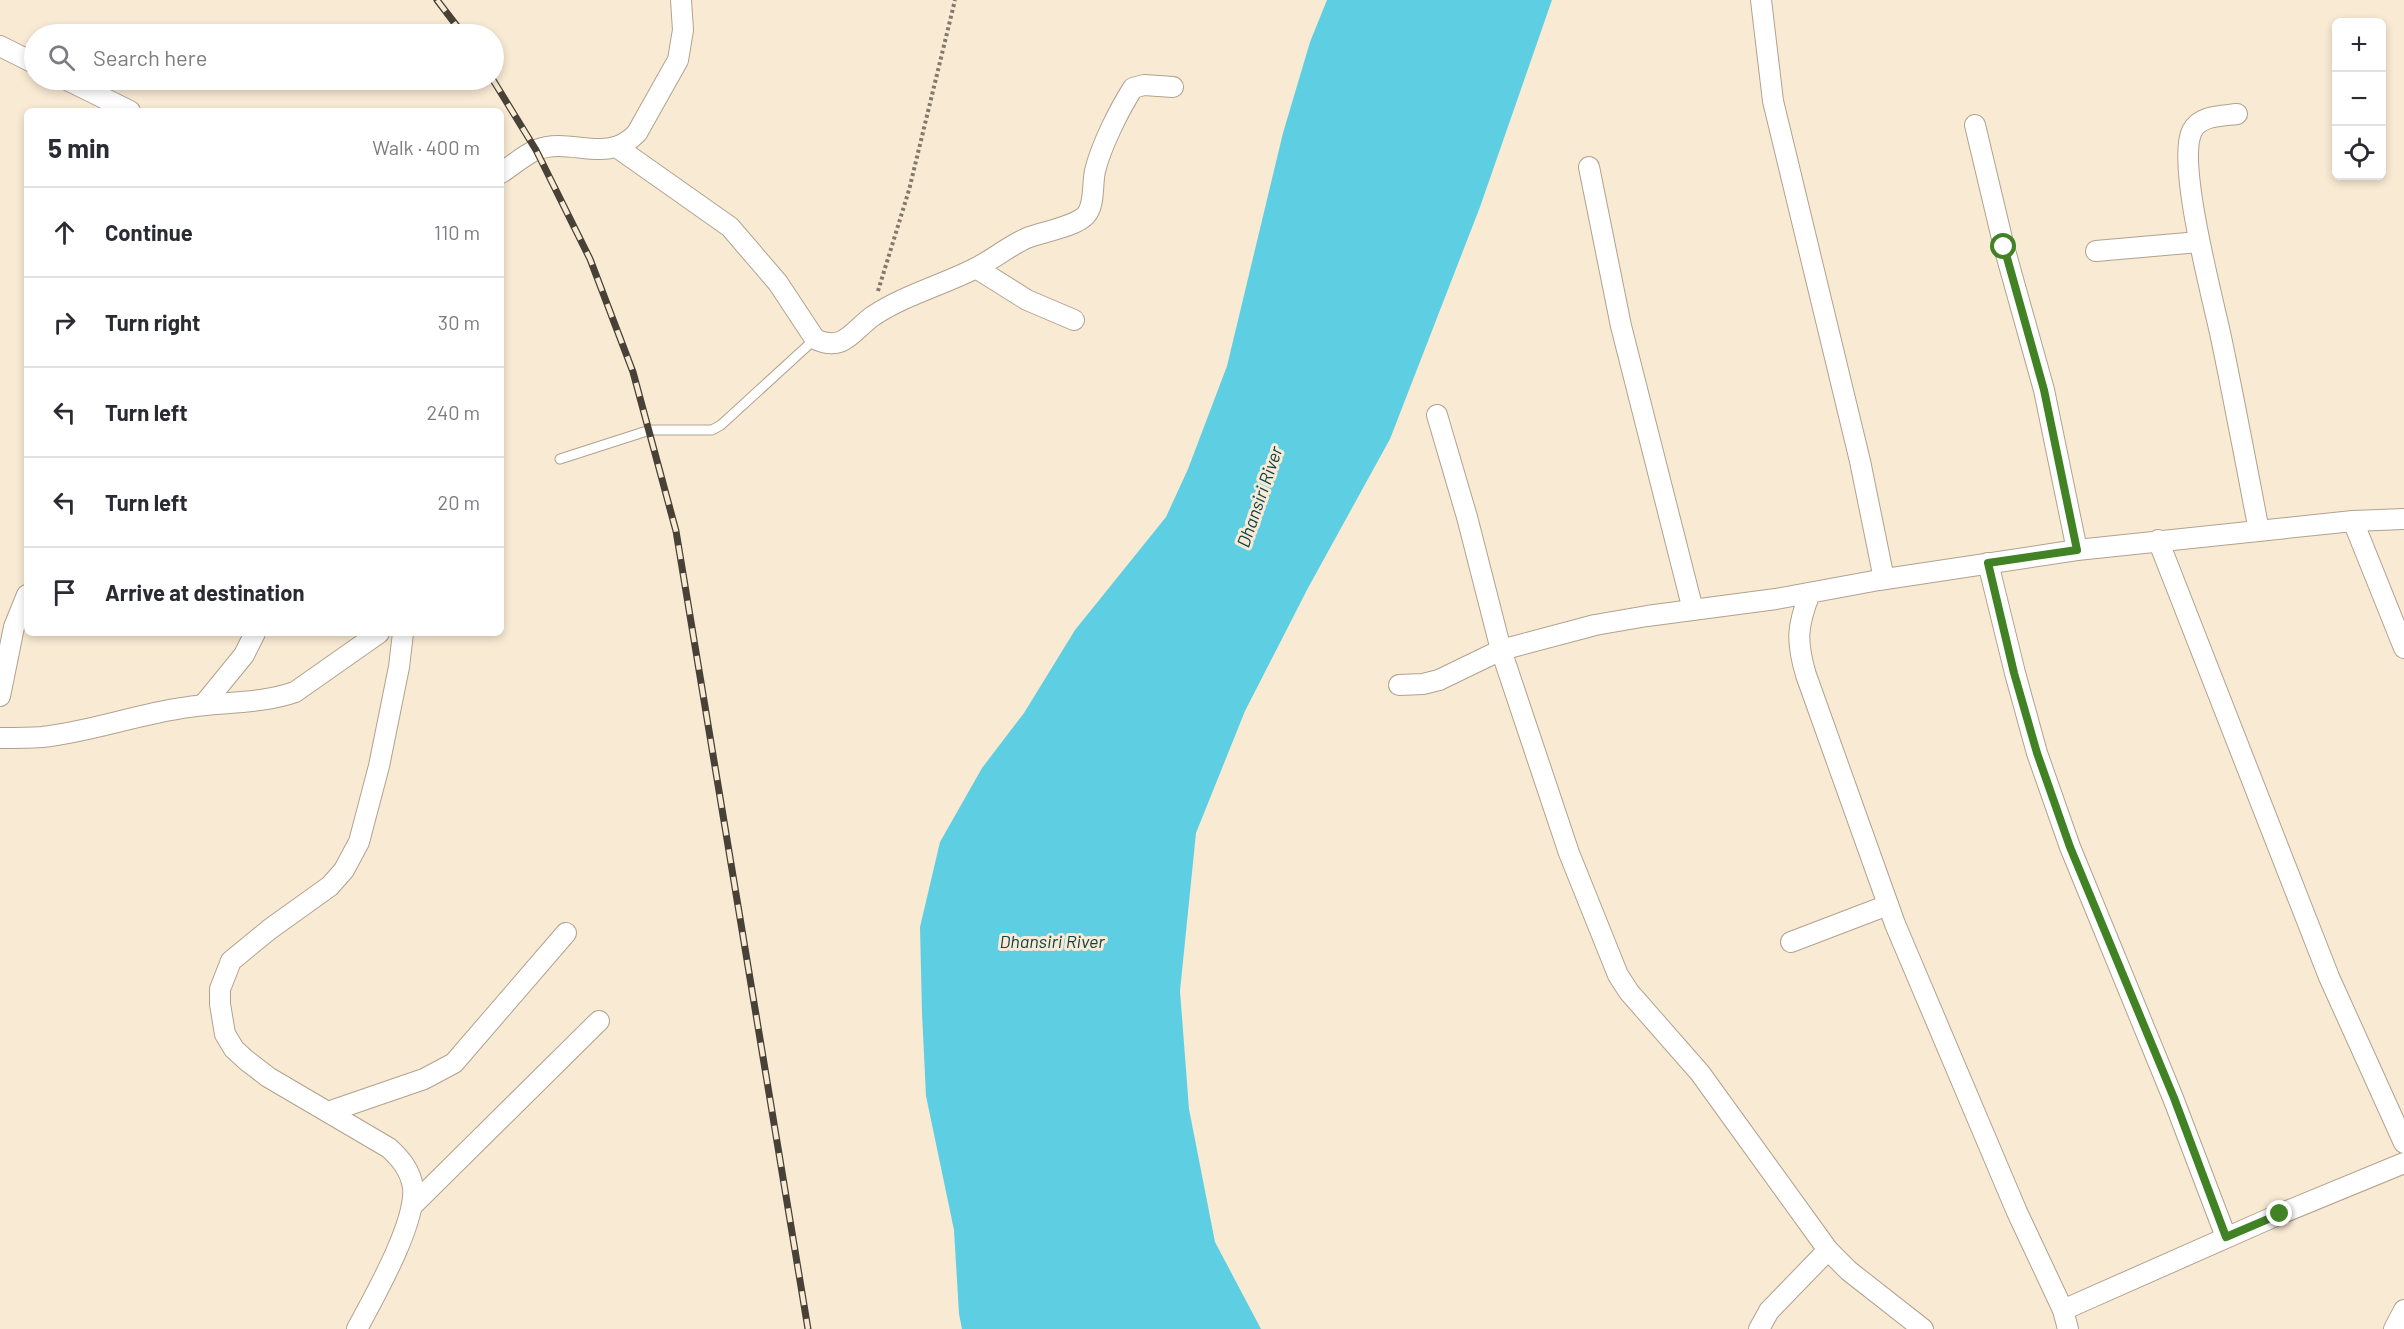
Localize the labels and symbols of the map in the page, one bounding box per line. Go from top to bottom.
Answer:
route start [1990,233,2016,259]
water label: Dhansiri River [1232,443,1287,550]
water label: Dhansiri River [999,930,1105,952]
route end [2266,1200,2292,1226]

